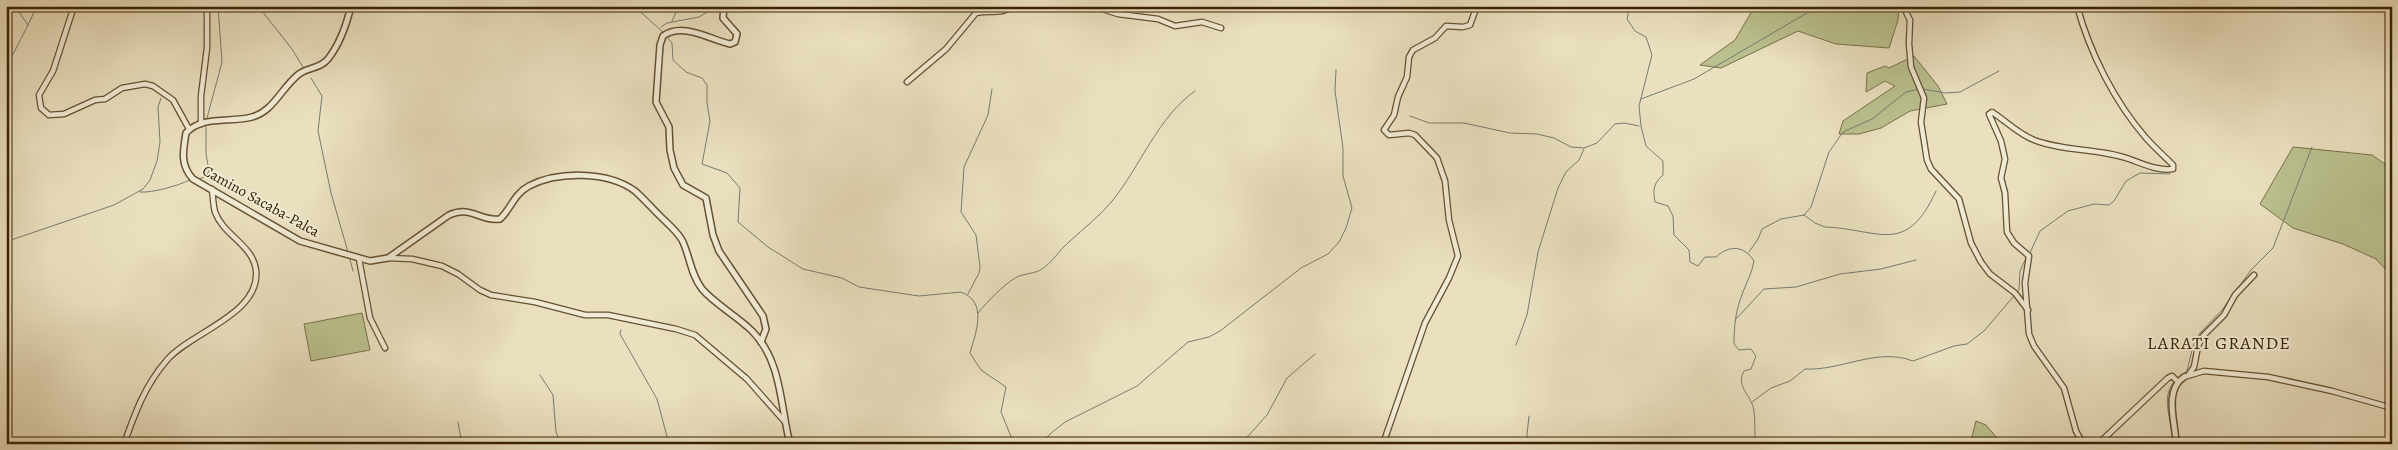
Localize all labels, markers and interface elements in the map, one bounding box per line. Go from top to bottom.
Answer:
street label: Camino Sacaba-Palca [199,160,323,242]
district label: LARATI GRANDE [2147,331,2291,355]

